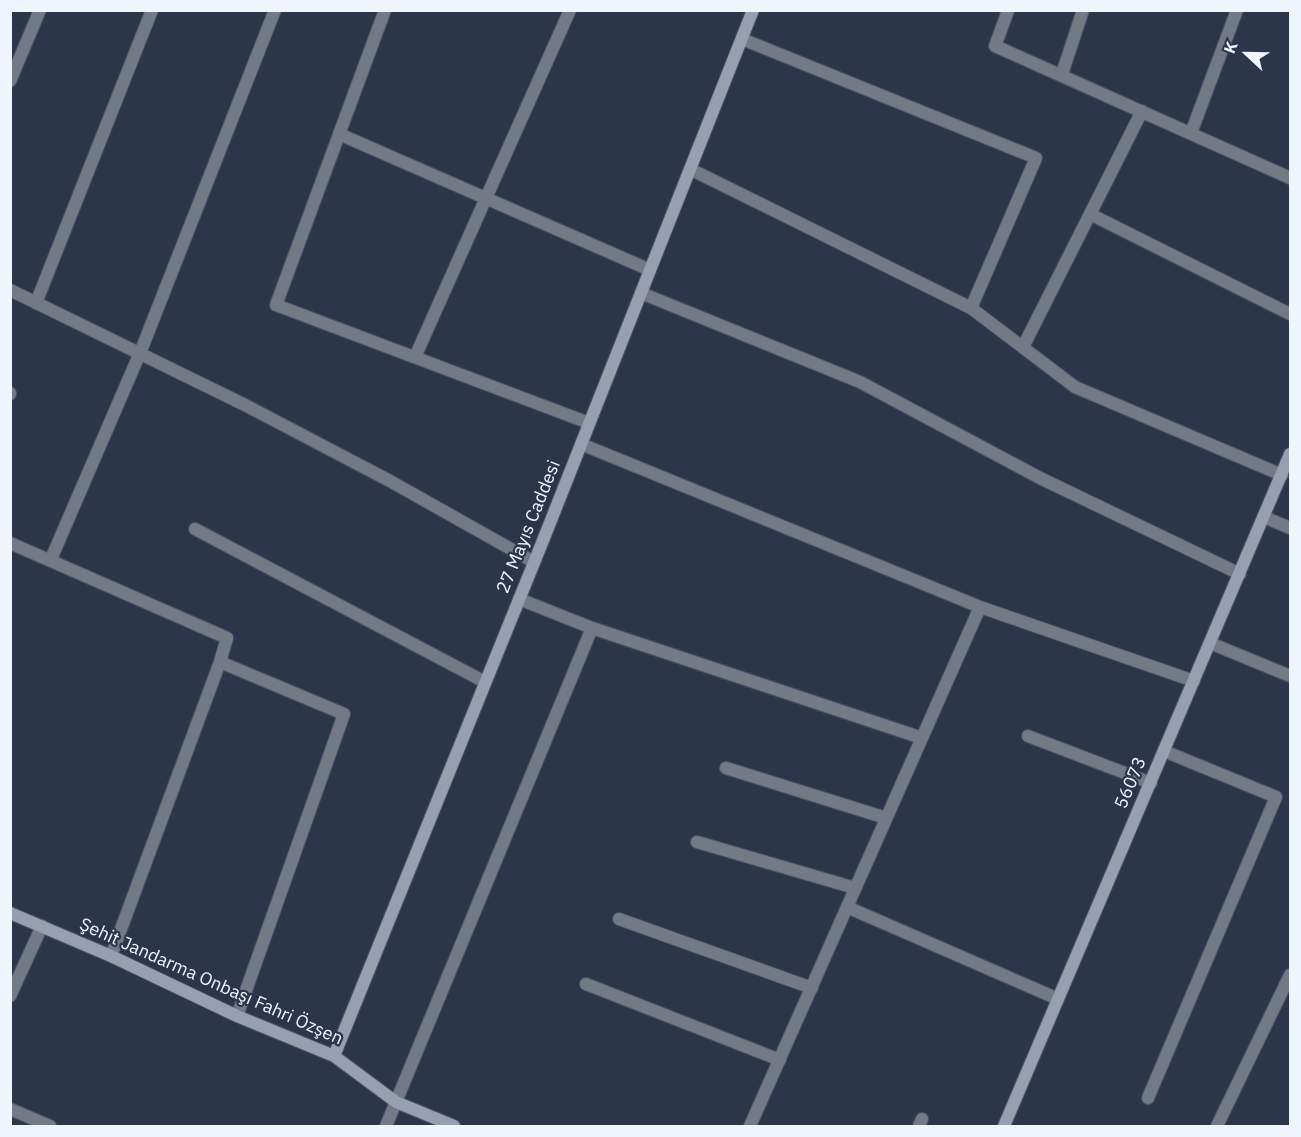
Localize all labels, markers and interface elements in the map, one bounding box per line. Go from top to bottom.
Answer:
north arrow [1217,24,1277,84]
text: K [1219,38,1242,56]
street label: 27 Mayıs Caddesi [493,457,565,597]
street label: 56073 [1111,754,1151,812]
street label: Şehit Jandarma Onbaşı Fahri Özşen [76,914,346,1050]

